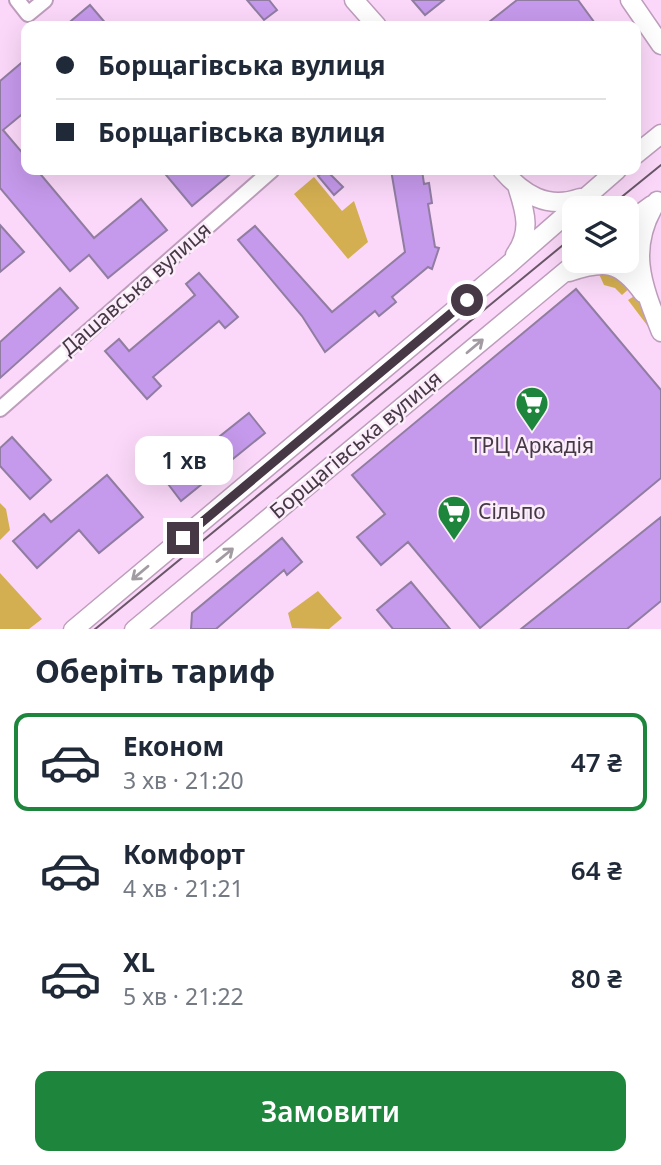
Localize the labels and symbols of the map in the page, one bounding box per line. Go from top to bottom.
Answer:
street label: Дашавська вулиця [54,215,216,361]
route start [451,284,483,316]
one-way arrow [465,338,483,354]
street label: Борщагівська вулиця [263,364,447,525]
supermarket icon: ТРЦ Аркадія [513,384,551,433]
place label: ТРЦ Аркадія [470,431,594,459]
callout: 1 хв [134,436,232,486]
supermarket icon: Сільпо [435,493,473,542]
place label: Сільпо [478,497,546,525]
route end [167,522,199,554]
one-way arrow [215,547,233,563]
one-way arrow [132,565,150,581]

